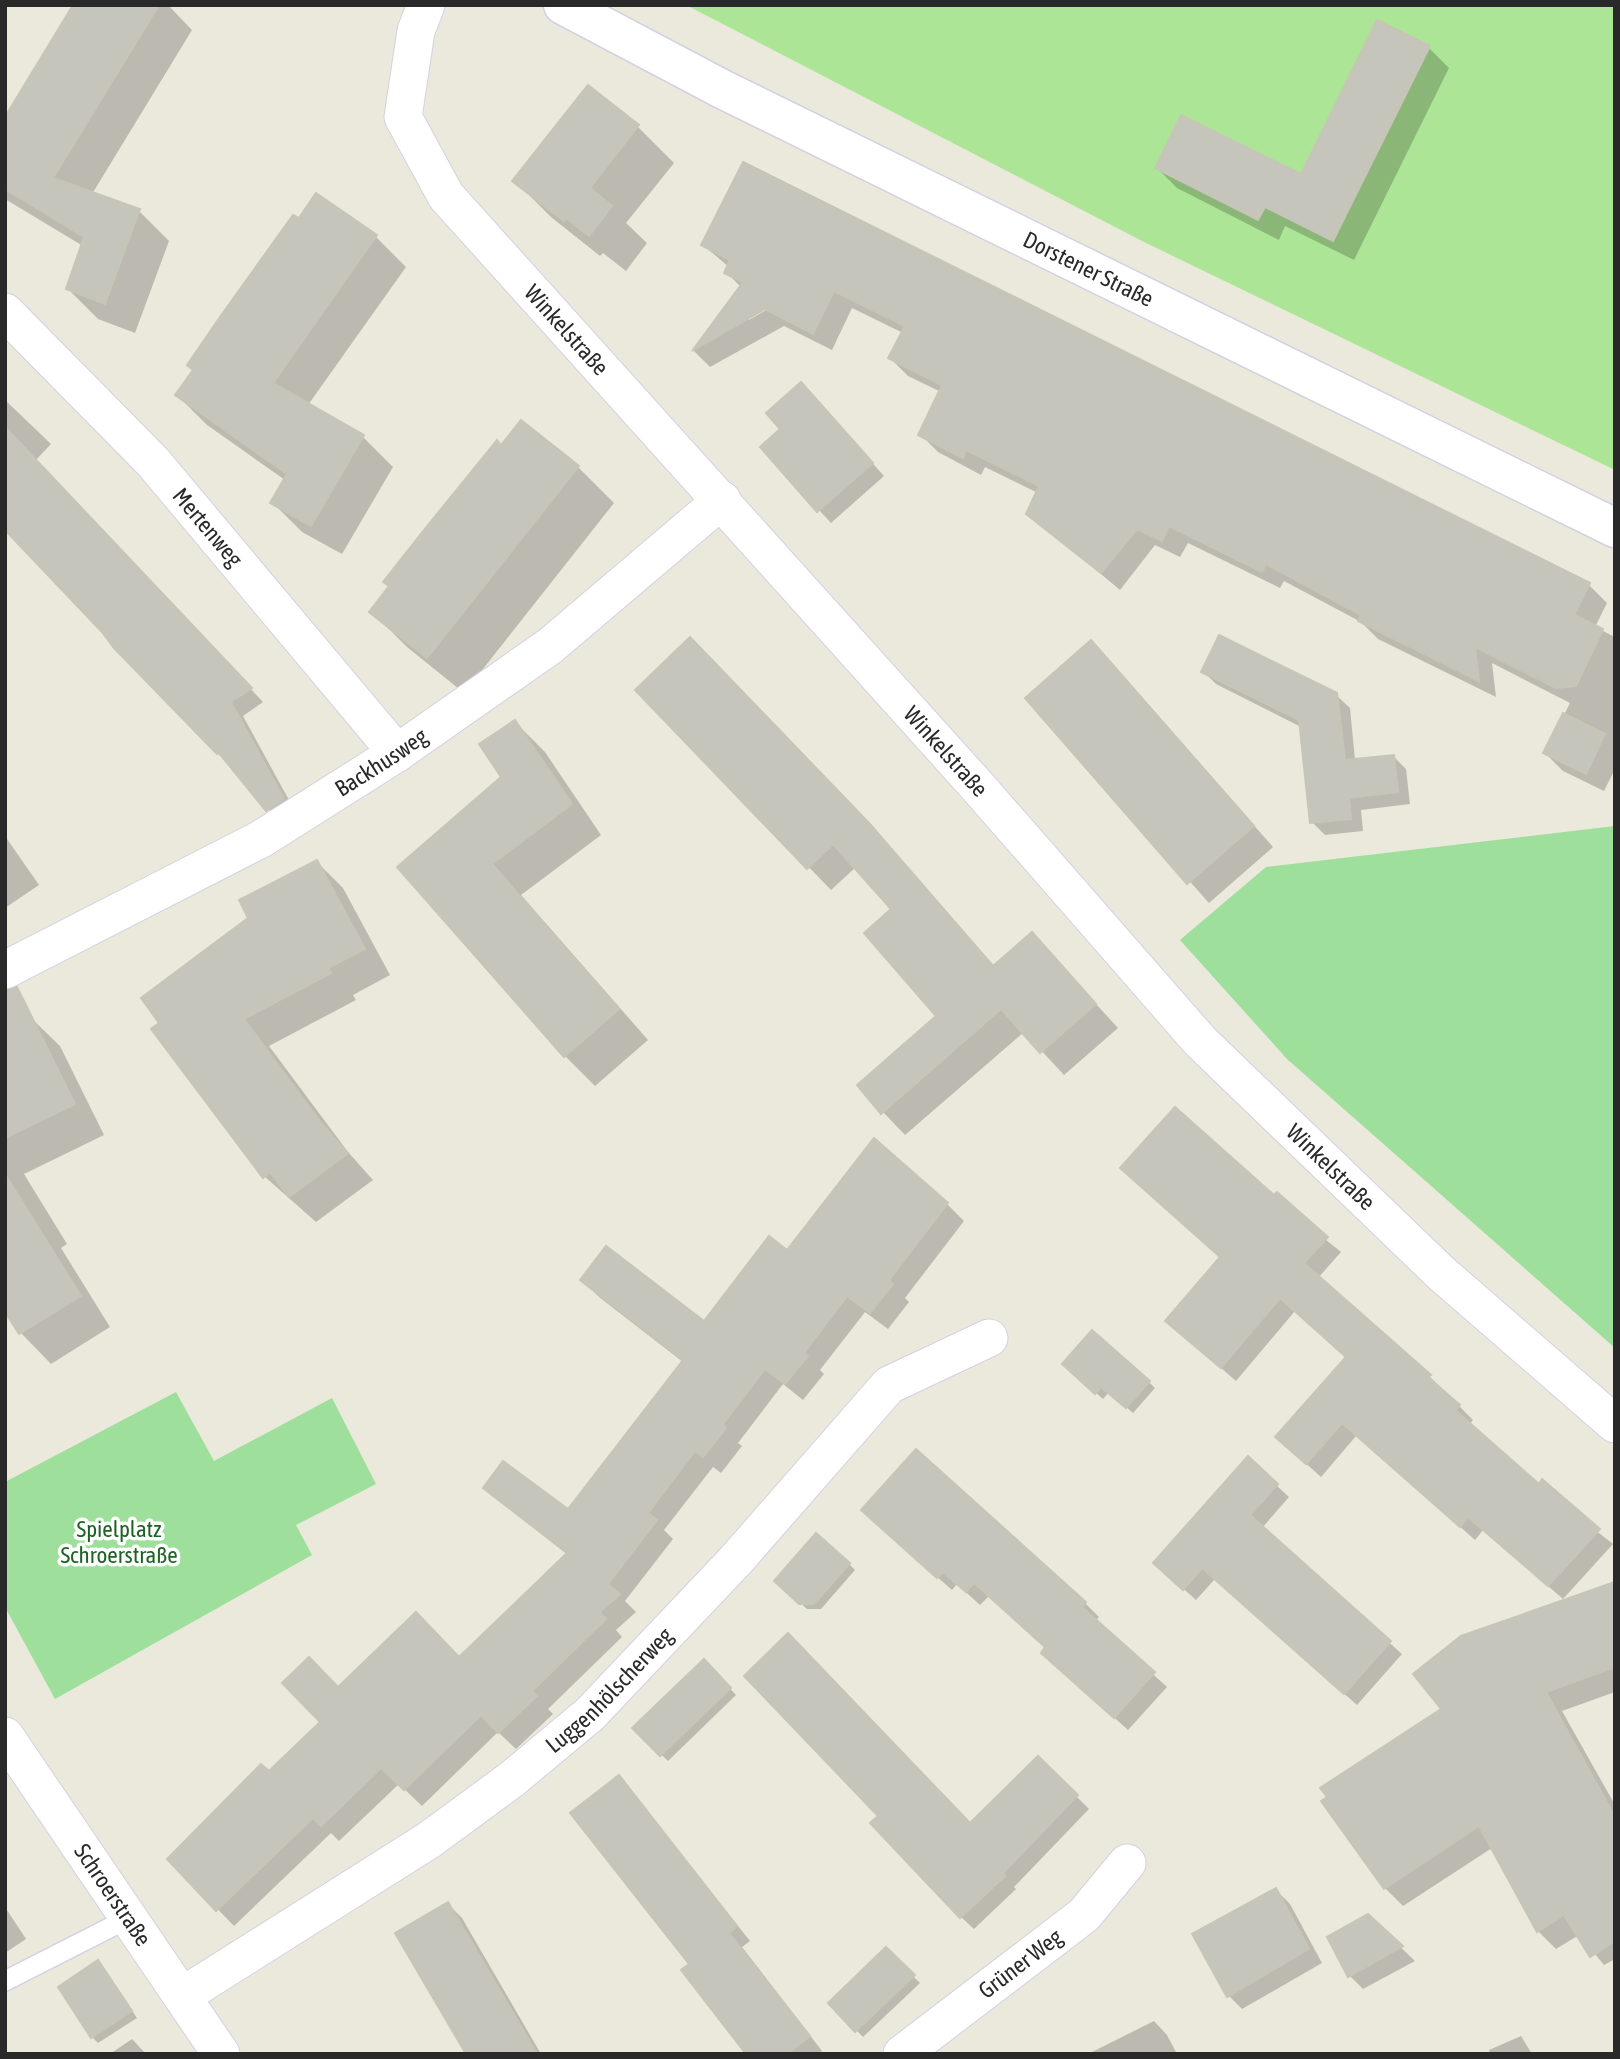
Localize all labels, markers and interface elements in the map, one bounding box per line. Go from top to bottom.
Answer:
street label: Dorstener Straße [1019,226,1158,312]
street label: Winkelstraße [519,279,614,380]
street label: Mertenweg [168,483,248,572]
street label: Winkelstraße [899,701,993,802]
street label: Backhusweg [330,723,432,802]
street label: Winkelstraße [1281,1119,1380,1215]
park label: Spielplatz Schroerstraße [60,1516,178,1568]
street label: Luggenhölscherweg [541,1622,678,1758]
street label: Schroerstraße [69,1839,157,1951]
street label: Grüner Weg [974,1923,1067,2004]

